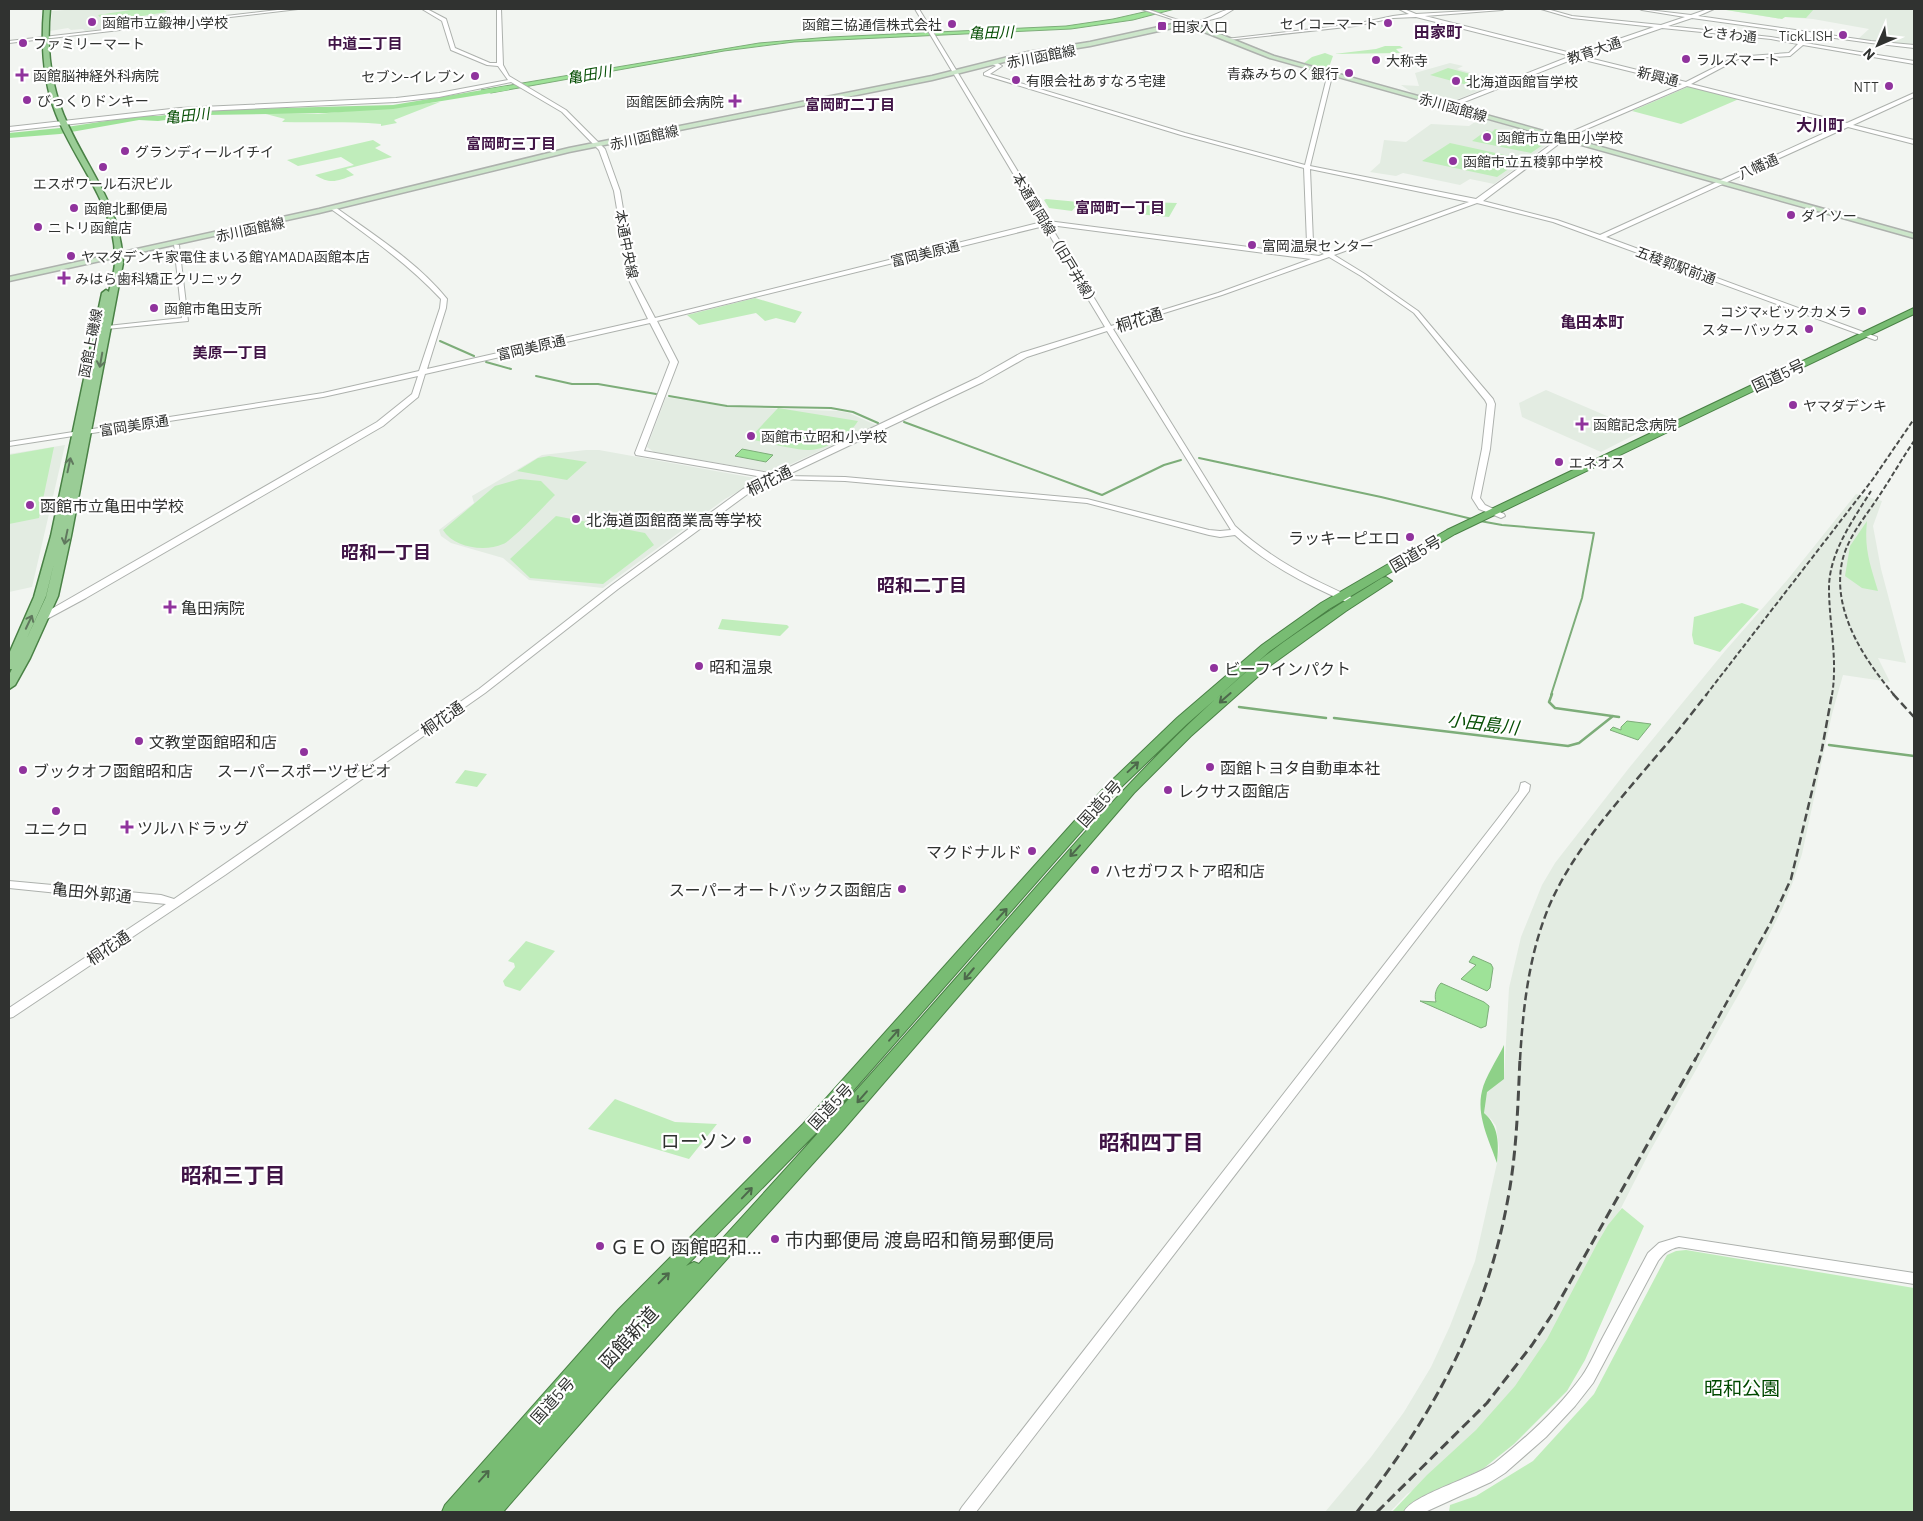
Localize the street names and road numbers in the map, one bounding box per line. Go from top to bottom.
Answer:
street label: ときわ通 [1700,23,1758,45]
street label: 教育大通 [1565,33,1623,67]
street label: 赤川函館線 [1005,41,1077,71]
street label: 新興通 [1636,63,1680,89]
street label: 赤川函館線 [1417,89,1489,125]
street label: 赤川函館線 [608,121,680,153]
street label: 八幡通 [1735,150,1781,182]
street label: 本通富岡線（旧戸井線） [1009,170,1103,310]
street label: 本通中央線 [612,208,642,280]
street label: 赤川函館線 [214,213,286,245]
street label: 富岡美原通 [889,236,961,270]
street label: 五稜郭駅前通 [1634,243,1718,287]
street label: 桐花通 [1113,303,1165,335]
street label: 函館上磯線 [75,307,105,379]
street label: 富岡美原通 [495,331,567,363]
street label: 国道5号 [1749,355,1807,395]
street label: 富岡美原通 [98,411,170,439]
street label: 桐花通 [743,461,795,499]
street label: 国道5号 [1386,531,1444,575]
street label: 桐花通 [417,696,467,740]
street label: 国道5号 [1073,776,1125,830]
street label: 亀田外郭通 [51,878,133,906]
street label: 桐花通 [83,926,133,968]
street label: 国道5号 [804,1079,856,1133]
street label: 函館新道 [594,1301,662,1373]
street label: 国道5号 [526,1373,578,1427]

